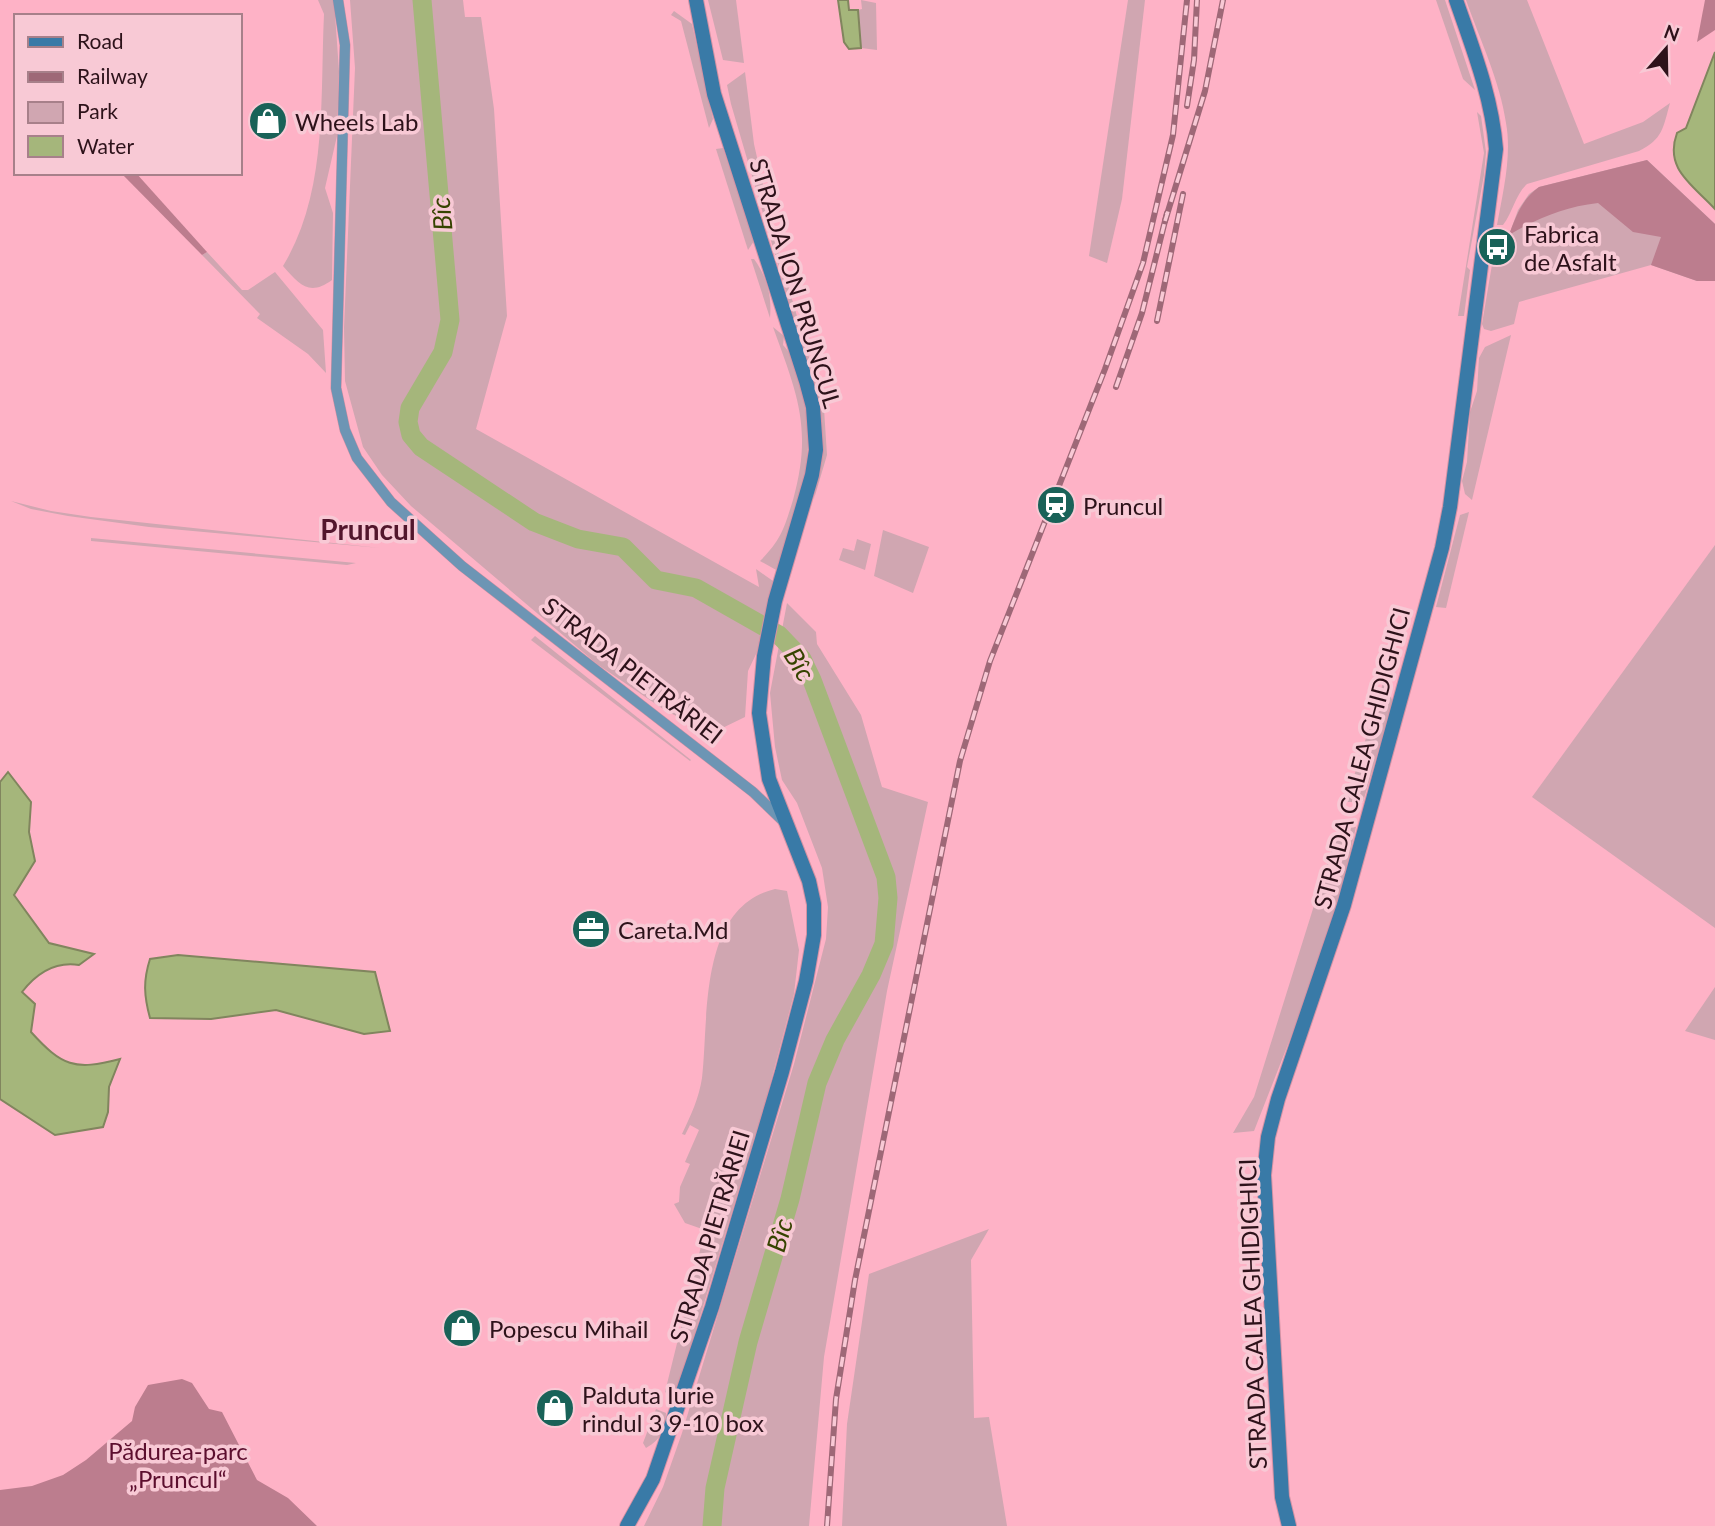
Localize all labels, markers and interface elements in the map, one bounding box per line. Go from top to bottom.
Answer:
legend [14,14,242,175]
north arrow [1631,14,1701,84]
text: N [1661,19,1683,46]
text: Road [77,28,124,53]
text: Railway [77,63,148,88]
text: Park [77,98,118,123]
shop icon: Wheels Lab [247,100,289,142]
place label: Wheels Lab [295,107,418,136]
text: Water [77,133,134,158]
street label: STRADA ION PRUNCUL [744,155,848,411]
water label: Bîc [424,196,458,232]
place label: Fabrica de Asfalt [1524,219,1617,276]
bus stop icon: Fabrica de Asfalt [1476,226,1518,268]
station icon: Pruncul [1035,484,1077,526]
place label: Pruncul [1083,491,1163,520]
district label: Pruncul [320,512,416,546]
street label: STRADA PIETRĂRIEI [537,591,729,749]
street label: STRADA CALEA GHIDIGHICI [1307,604,1415,912]
water label: Bîc [778,641,823,687]
office icon: Careta.Md [570,908,612,950]
place label: Careta.Md [618,915,728,944]
street label: STRADA PIETRĂRIEI [663,1126,755,1346]
street label: STRADA CALEA GHIDIGHICI [1232,1158,1272,1470]
water label: Bîc [759,1214,799,1255]
shop icon: Popescu Mihail [441,1307,483,1349]
place label: Popescu Mihail [489,1314,649,1343]
place label: Palduta Iurie rindul 3 9-10 box [582,1380,764,1437]
shop icon: Palduta Iurie rindul 3 9-10 box [534,1387,576,1429]
park label: Pădurea-parc „Pruncul“ [108,1436,248,1493]

